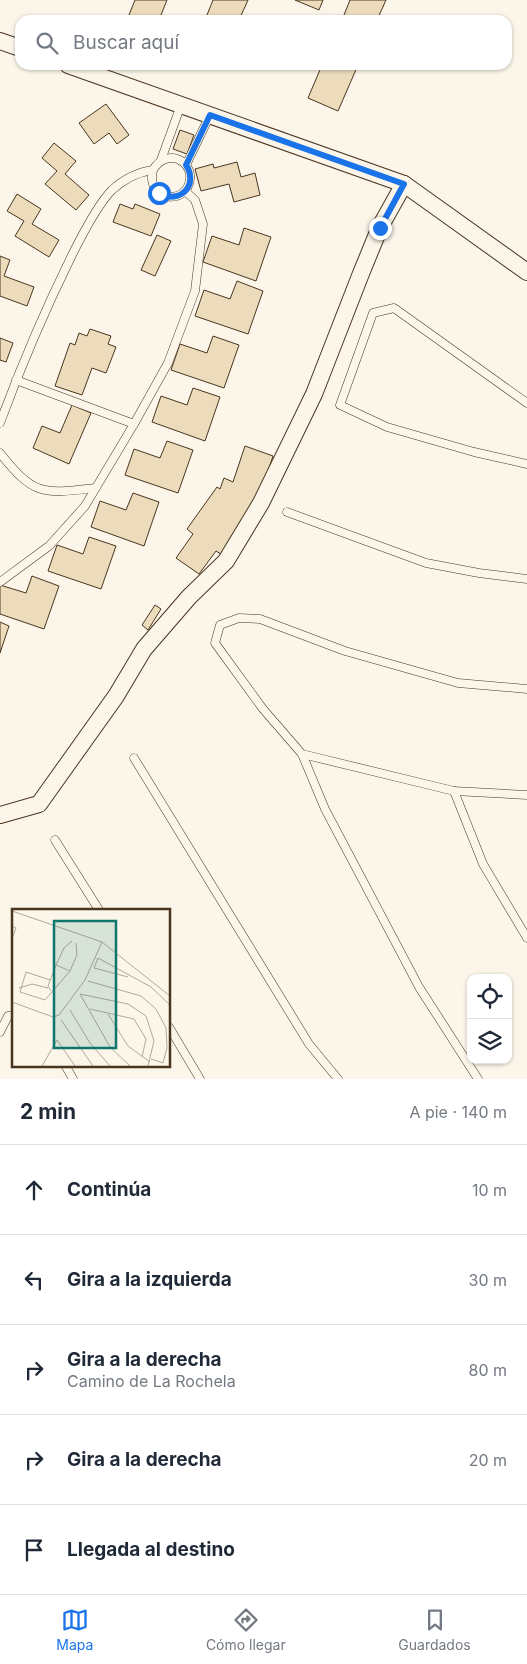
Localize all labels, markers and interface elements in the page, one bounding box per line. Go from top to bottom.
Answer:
search box [15,15,512,70]
icon: search [33,29,61,57]
text: Buscar aquí [73,31,179,54]
route start [148,182,171,205]
route end [369,217,392,240]
inset map [12,909,170,1066]
map controls [467,974,512,1064]
button: locate [467,974,512,1019]
button: layers [467,1019,512,1064]
text: 2 min [20,1099,76,1124]
text: A pie · 140 m [409,1102,507,1122]
icon: ahead [20,1176,48,1204]
text: Continúa [67,1178,151,1201]
text: 10 m [472,1180,507,1200]
icon: left [20,1266,48,1294]
text: Gira a la izquierda [67,1268,232,1291]
text: 30 m [469,1270,507,1290]
text: Gira a la derecha [67,1348,222,1371]
icon: right [20,1356,48,1384]
text: 80 m [468,1360,507,1380]
text: Camino de La Rochela [67,1371,236,1391]
icon: right [20,1446,48,1474]
text: Gira a la derecha [67,1448,222,1471]
text: 20 m [469,1450,507,1470]
icon: arrive [20,1536,48,1564]
text: Llegada al destino [67,1538,235,1561]
tab: Mapa [56,1606,93,1653]
tab: Cómo llegar [206,1606,286,1653]
tab: Guardados [398,1606,471,1653]

